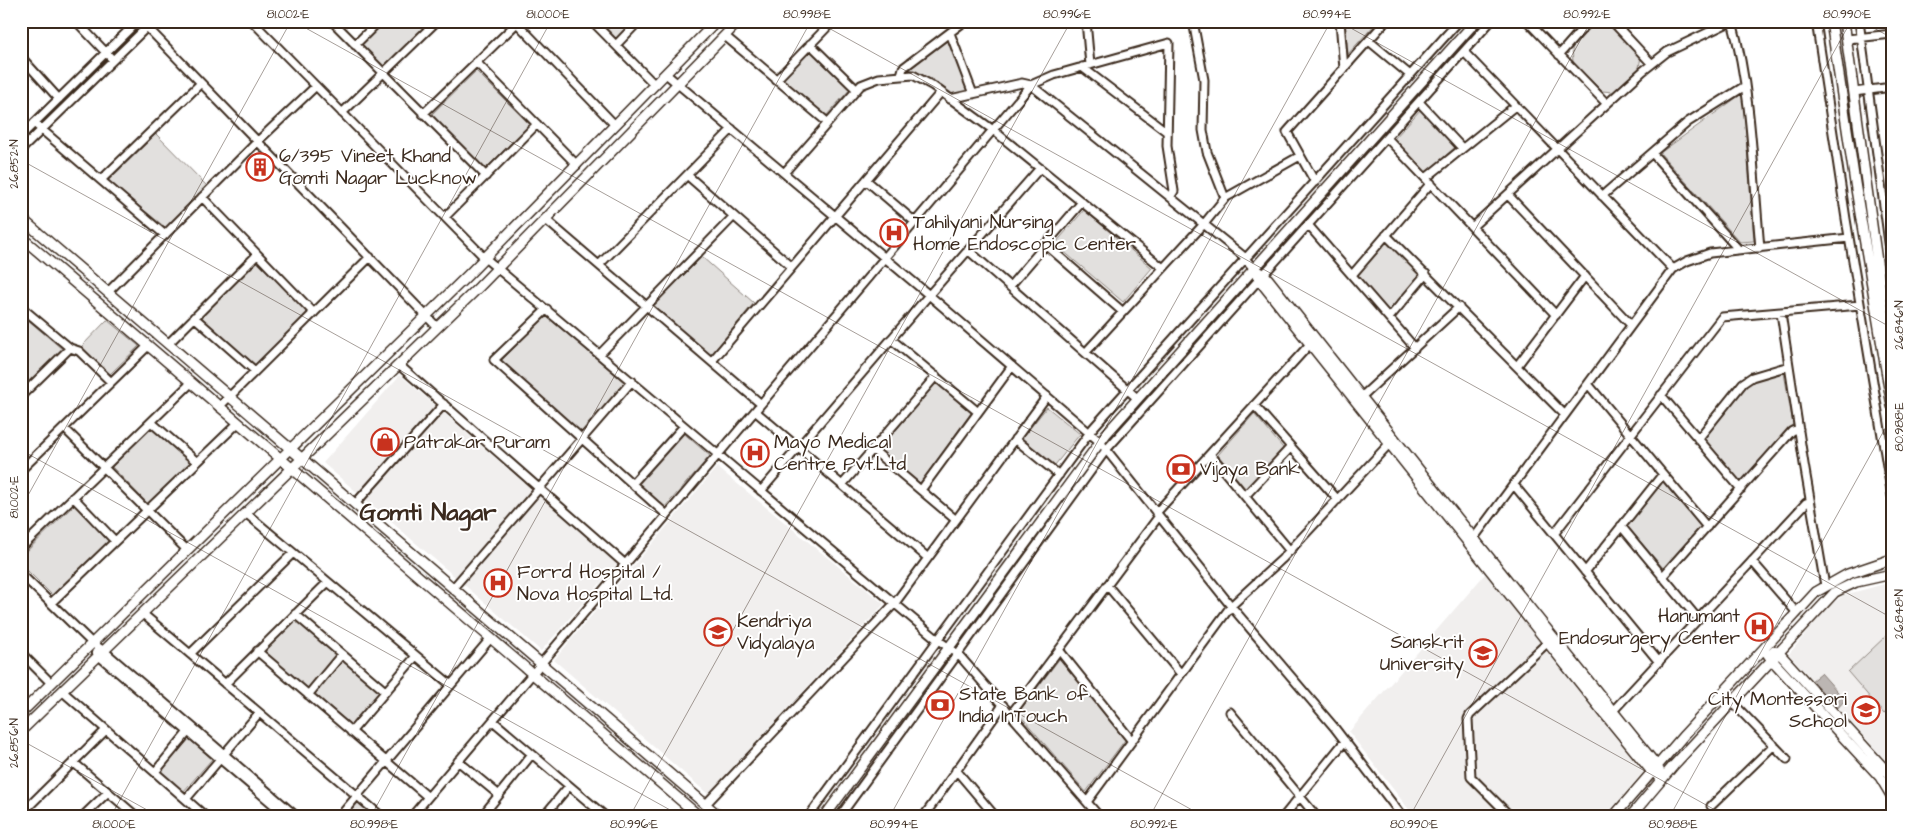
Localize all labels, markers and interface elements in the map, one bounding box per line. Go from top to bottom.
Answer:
text: 81.002°E [267,6,309,23]
text: 81.000°E [526,6,570,23]
text: 80.998°E [783,6,831,23]
text: 80.996°E [1043,6,1091,23]
text: 80.994°E [1303,6,1351,23]
text: 80.992°E [1563,6,1611,23]
text: 80.990°E [1823,6,1871,23]
text: 26.852°N [6,139,23,189]
place label: 6/395 Vineet Khand Gomti Nagar Lucknow [279,143,477,193]
building icon: 6/395 Vineet Khand Gomti Nagar Lucknow [245,152,275,182]
place label: Tahilyani Nursing Home Endoscopic Center [913,209,1137,258]
hospital icon: Tahilyani Nursing Home Endoscopic Center [879,218,909,248]
text: 26.846°N [1891,300,1908,350]
text: 80.988°E [1891,402,1908,452]
shop icon: Patrakar Puram [370,427,400,457]
place label: Patrakar Puram [404,429,550,456]
place label: Mayo Medical Centre Pvt.Ltd [774,429,906,478]
hospital icon: Mayo Medical Centre Pvt.Ltd [740,438,770,468]
bank icon: Vijaya Bank [1166,454,1196,484]
place label: Vijaya Bank [1200,456,1300,484]
text: 81.002°E [6,476,23,518]
district label: Gomti Nagar [360,496,497,531]
place label: Forrd Hospital / Nova Hospital Ltd. [517,559,673,608]
hospital icon: Forrd Hospital / Nova Hospital Ltd. [483,568,513,598]
text: 26.848°N [1891,589,1908,639]
place label: Hanumant Endosurgery Center [1559,603,1741,653]
place label: Kendriya Vidyalaya [737,608,815,658]
hospital icon: Hanumant Endosurgery Center [1744,612,1774,642]
school or university icon: Kendriya Vidyalaya [703,617,733,647]
place label: Sanskrit University [1380,629,1465,679]
school or university icon: Sanskrit University [1468,638,1498,668]
place label: State Bank of India InTouch [959,681,1089,730]
place label: City Montessori School [1708,686,1847,735]
bank icon: State Bank of India InTouch [925,690,955,720]
school or university icon: City Montessori School [1851,695,1881,725]
text: 26.856°N [6,718,23,768]
text: 81.000°E [92,816,136,833]
text: 80.998°E [350,816,398,833]
text: 80.996°E [610,816,658,833]
text: 80.994°E [870,816,918,833]
text: 80.992°E [1130,816,1178,833]
text: 80.990°E [1390,816,1438,833]
text: 80.988°E [1648,816,1698,833]

